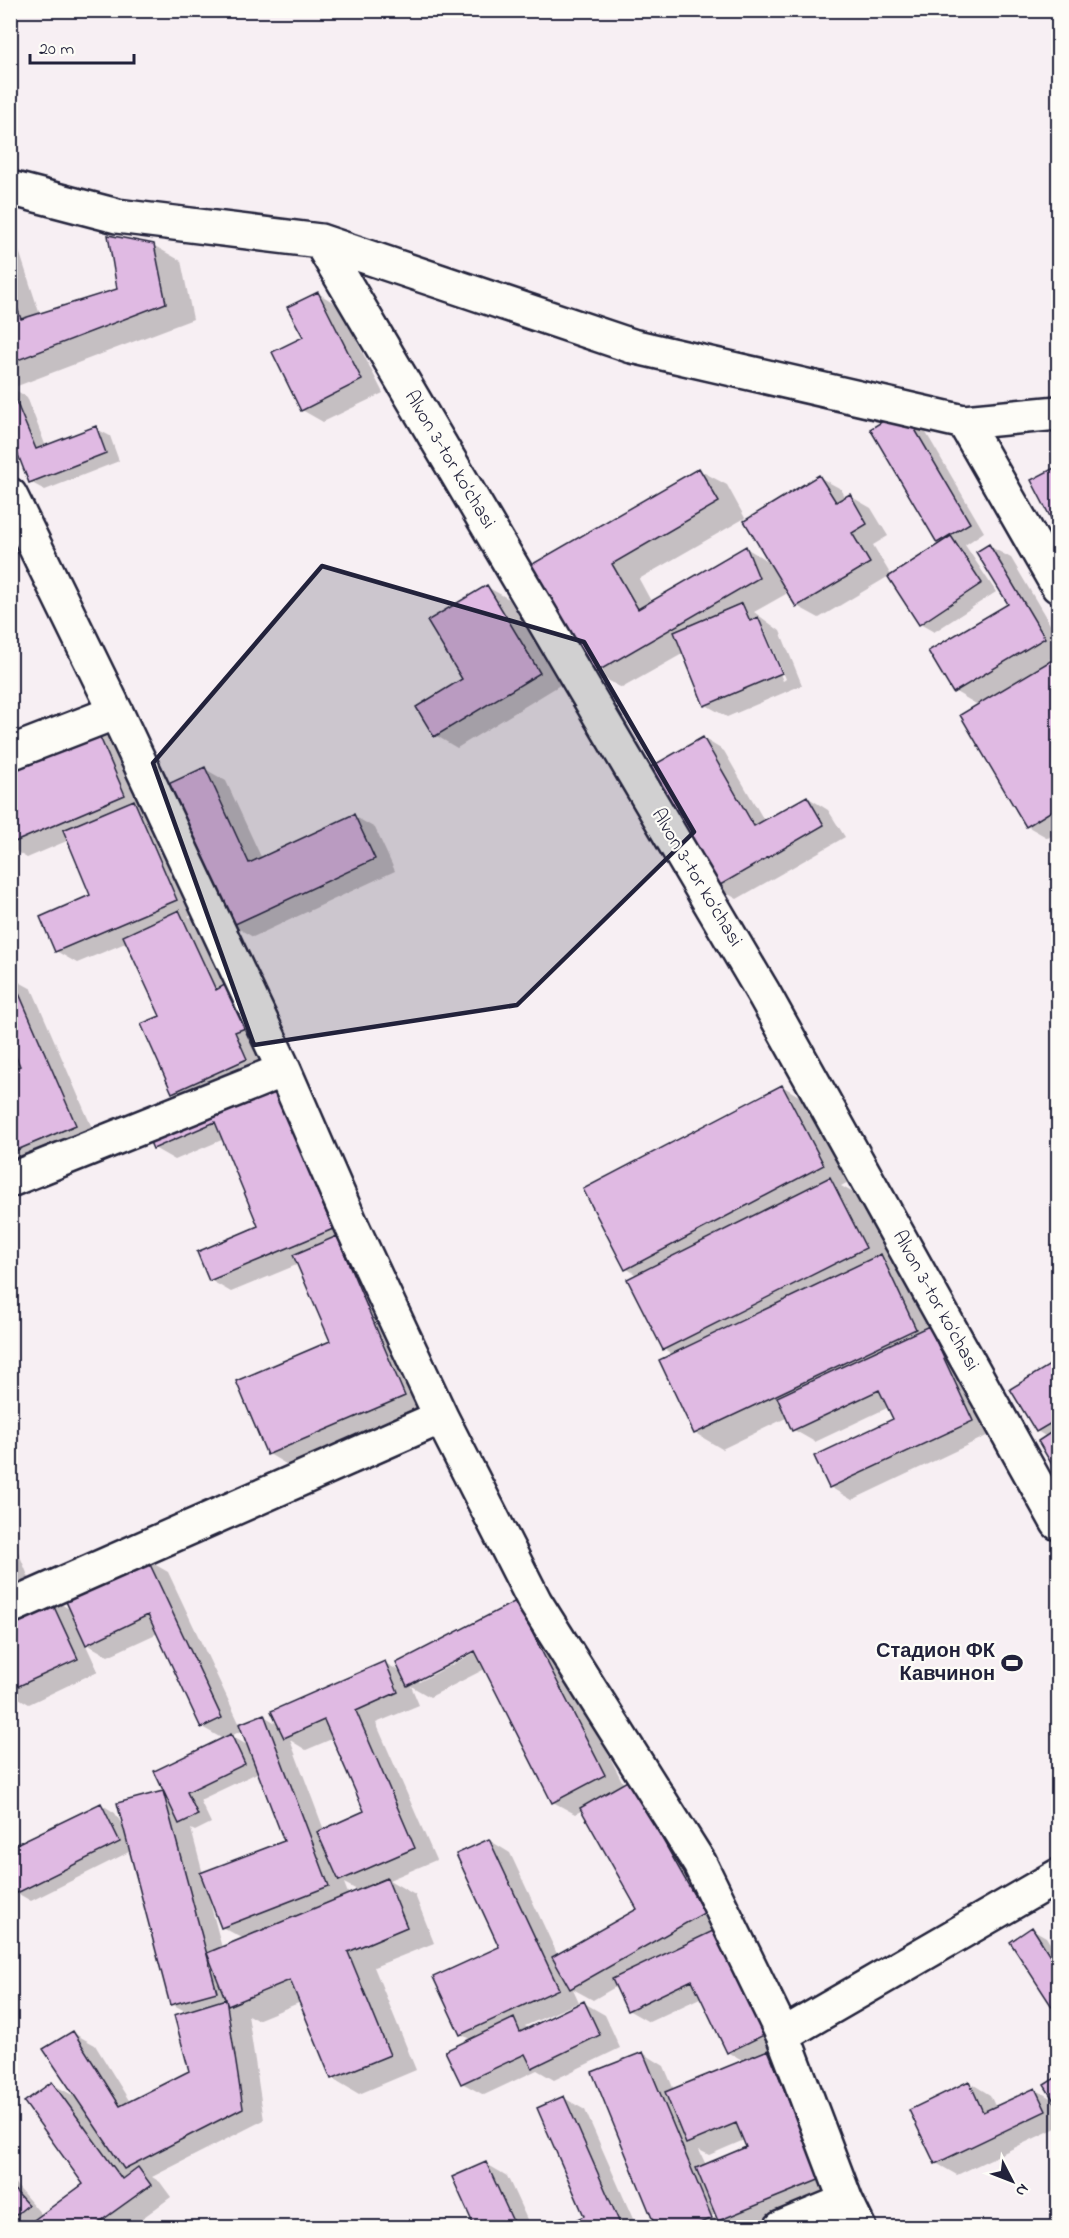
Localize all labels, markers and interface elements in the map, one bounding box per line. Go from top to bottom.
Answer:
scale bar [30,27,134,65]
text: 20 m [39,37,74,63]
street label: Alvon 3-tor ko‘chasi [396,385,502,535]
street label: Alvon 3-tor ko‘chasi [643,803,749,953]
street label: Alvon 3-tor ko‘chasi [884,1225,986,1377]
place label: Стадион ФК Кавчинон [876,1638,996,1690]
sports icon: Стадион ФК Кавчинон [1000,1651,1024,1675]
north arrow [982,2151,1042,2211]
text: N [1009,2178,1034,2202]

